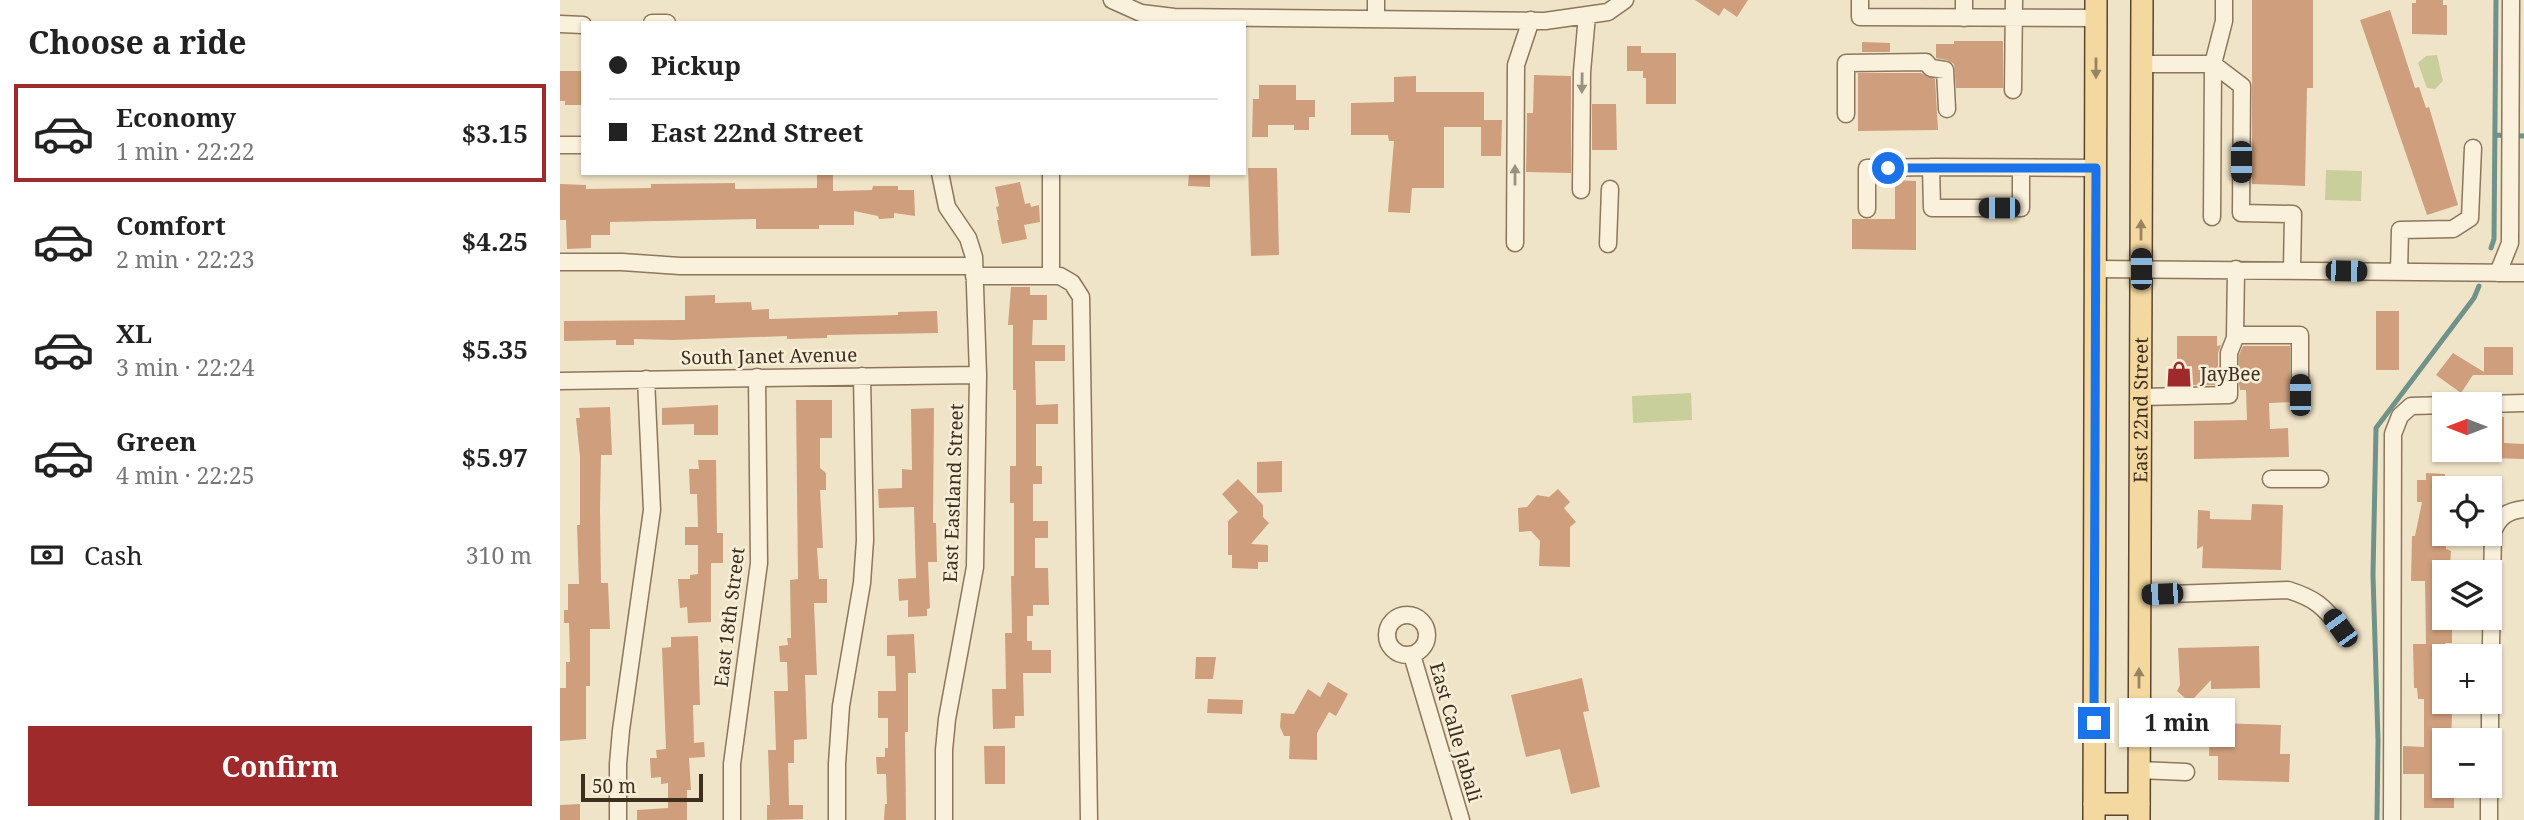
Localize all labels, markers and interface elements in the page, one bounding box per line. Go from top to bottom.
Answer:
text: Choose a ride [28,20,247,63]
text: Pickup [651,47,741,83]
one-way arrow [2090,57,2102,79]
one-way arrow [1576,72,1587,94]
text: Economy [116,99,236,135]
icon: car [32,102,95,165]
text: East 22nd Street [651,114,863,150]
text: $3.15 [462,115,528,151]
text: 1 min · 22:22 [116,135,254,167]
car [2231,141,2252,183]
route start [1872,152,1904,184]
one-way arrow [1510,164,1521,186]
car [1979,198,2021,219]
text: Comfort [116,207,226,243]
icon: car [32,210,95,273]
one-way arrow [2135,219,2147,241]
text: $4.25 [462,223,528,259]
text: 2 min · 22:23 [116,243,254,275]
car [2131,248,2152,290]
car [2325,260,2368,282]
text: XL [116,315,152,351]
icon: car [32,318,95,381]
text: $5.35 [462,331,528,367]
street label: East 22nd Street [2127,337,2154,483]
street label: South Janet Avenue [681,341,857,371]
text: 3 min · 22:24 [116,351,254,383]
shop icon: JayBee [2164,359,2194,389]
place label: JayBee [2199,361,2261,387]
car [2290,374,2311,416]
north arrow [2432,392,2502,462]
map controls [2432,392,2502,798]
street label: East Eastland Street [937,403,969,583]
text: Green [116,423,197,459]
icon: car [32,426,95,489]
text: $5.97 [462,439,528,475]
text: 4 min · 22:25 [116,459,254,491]
button: locate [2432,476,2502,546]
icon: cash [28,536,66,574]
text: Cash [84,537,143,573]
text: 310 m [466,539,532,571]
street label: East 18th Street [708,545,751,688]
button: layers [2432,560,2502,630]
car [2141,583,2184,605]
car [2320,605,2361,651]
button: + [2432,644,2502,714]
street label: East Calle Jabali [1424,659,1488,805]
one-way arrow [2133,667,2145,689]
callout: 1 min [2118,698,2234,748]
text: 1 min [2144,706,2210,738]
route end [2078,707,2110,739]
button: Confirm [28,726,532,806]
button: − [2432,728,2502,798]
scale bar [581,771,704,803]
text: 50 m [592,773,636,799]

